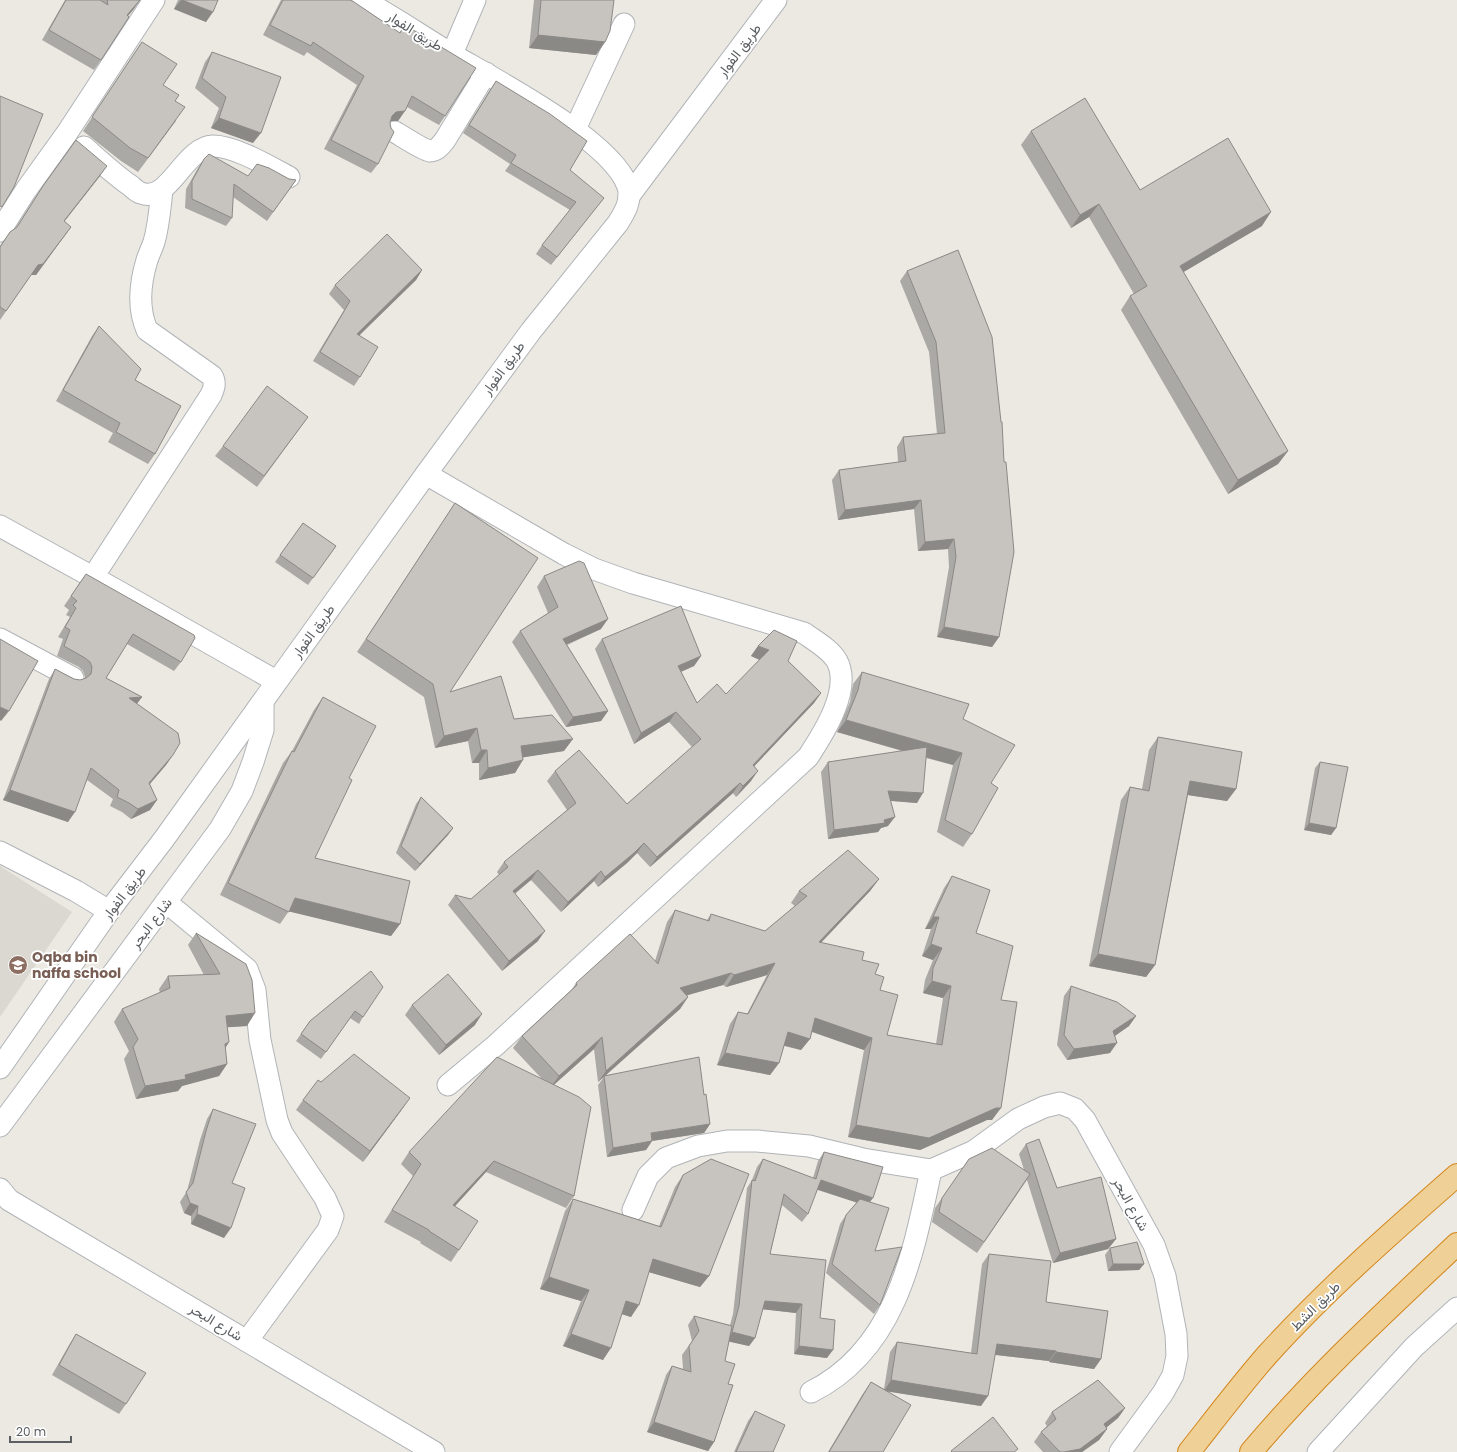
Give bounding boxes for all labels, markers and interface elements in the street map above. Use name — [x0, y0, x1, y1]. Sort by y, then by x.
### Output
street label: طريق الفوار — [383, 6, 447, 56]
street label: طريق الفوار — [712, 19, 766, 82]
street label: طريق الفوار — [476, 337, 529, 400]
street label: طريق الفوار — [286, 600, 339, 663]
street label: طريق الفوار — [97, 862, 151, 925]
street label: شارع البحر — [125, 893, 178, 954]
place label: Oqba bin naffa school — [32, 947, 121, 983]
school or university icon: Oqba bin naffa school — [7, 954, 29, 976]
street label: شارع البحر — [1107, 1172, 1154, 1235]
street label: طريق الشط — [1286, 1277, 1344, 1335]
street label: شارع البحر — [184, 1298, 246, 1347]
scale bar — [10, 1418, 71, 1444]
text: 20 m — [16, 1423, 46, 1440]

